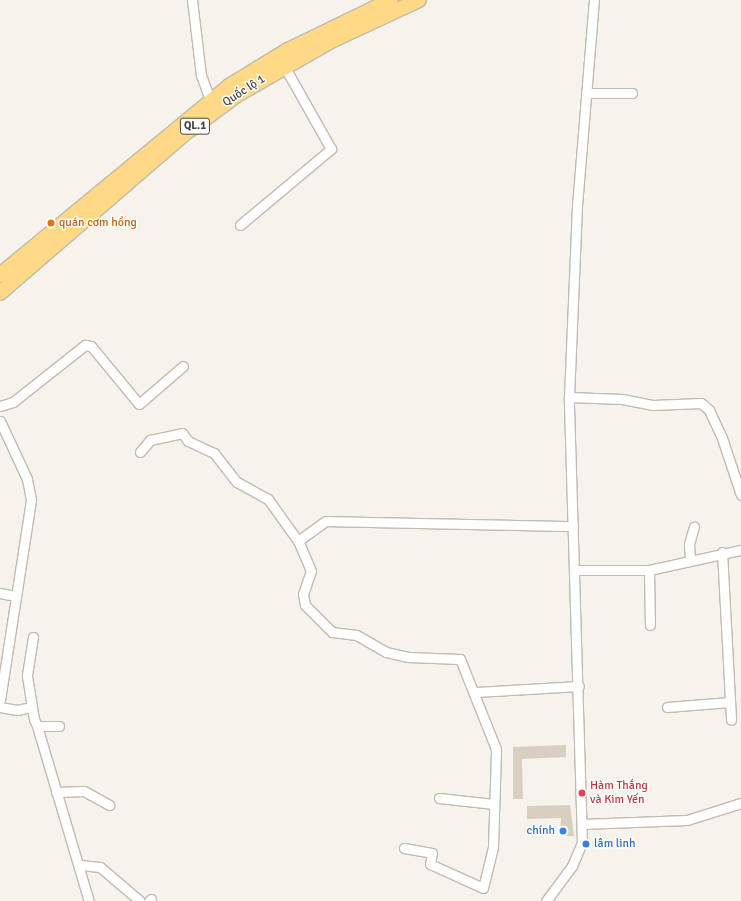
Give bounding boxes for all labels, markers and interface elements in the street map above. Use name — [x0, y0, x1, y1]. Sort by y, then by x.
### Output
street label: Quốc lộ 1 — [220, 72, 268, 110]
road number: QL.1 — [179, 117, 211, 135]
place label: quán cơm hồng — [59, 216, 137, 230]
marker: quán cơm hồng — [46, 218, 56, 228]
place label: Hàm Thắng và Kim Yến — [590, 779, 648, 807]
marker: Hàm Thắng và Kim Yến — [577, 788, 587, 798]
place label: chính — [526, 824, 555, 838]
marker: chính — [558, 826, 568, 836]
place label: lâm linh — [594, 837, 636, 851]
marker: lâm linh — [581, 839, 591, 849]

